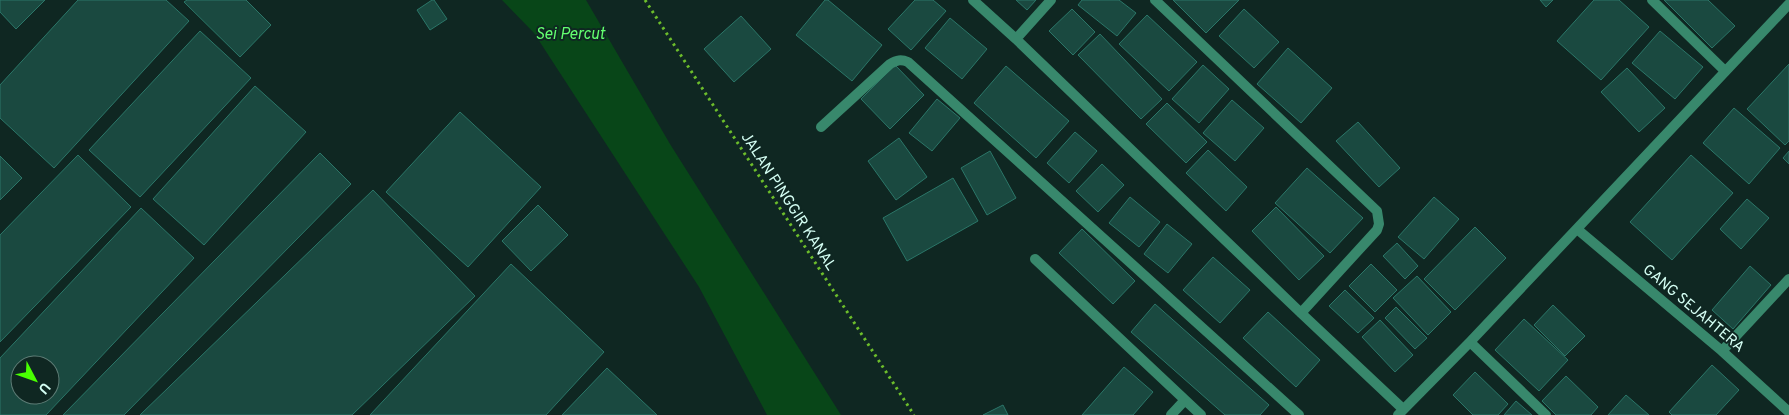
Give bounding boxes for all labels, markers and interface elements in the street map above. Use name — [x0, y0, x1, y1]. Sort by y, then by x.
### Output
water label: Sei Percut — [535, 25, 606, 45]
street label: JALAN PINGGIR KANAL — [736, 129, 840, 275]
street label: GANG SEJAHTERA — [1638, 261, 1748, 357]
north arrow — [10, 355, 60, 405]
text: U — [34, 378, 53, 397]

